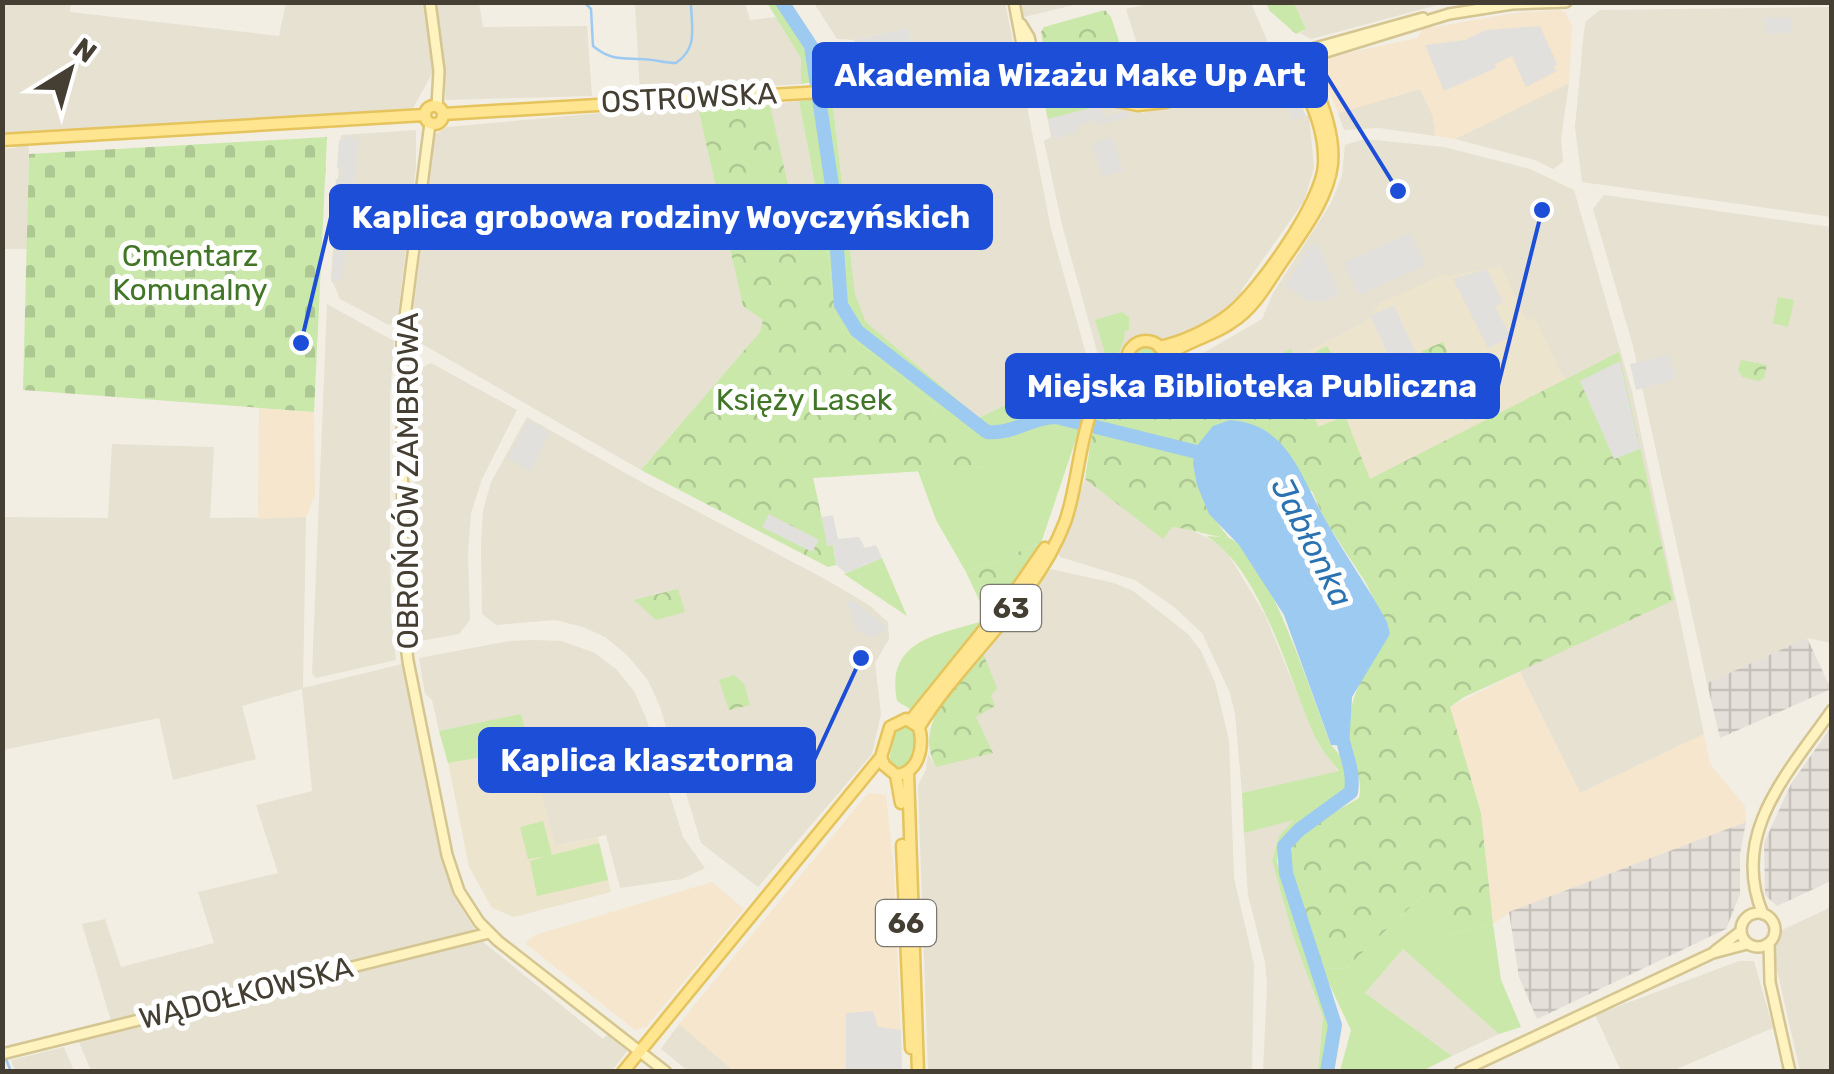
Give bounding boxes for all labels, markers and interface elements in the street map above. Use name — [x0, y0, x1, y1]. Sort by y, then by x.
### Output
north arrow — [20, 20, 120, 120]
text: N — [67, 31, 103, 70]
callout: Akademia Wizażu Make Up Art — [814, 44, 1326, 106]
text: Akademia Wizażu Make Up Art — [834, 56, 1306, 94]
street label: OSTROWSKA — [600, 75, 778, 121]
callout: Kaplica grobowa rodziny Woyczyńskich — [331, 186, 991, 248]
text: Kaplica grobowa rodziny Woyczyńskich — [352, 198, 970, 236]
park label: Cmentarz Komunalny — [112, 238, 268, 308]
street label: OBROŃCÓW ZAMBROWA — [390, 312, 426, 650]
callout: Miejska Biblioteka Publiczna — [1007, 355, 1498, 417]
text: Miejska Biblioteka Publiczna — [1027, 367, 1477, 405]
park label: Księży Lasek — [716, 382, 893, 418]
water label: Jabłonka — [1263, 471, 1361, 613]
road number: 63 — [981, 585, 1041, 631]
callout: Kaplica klasztorna — [480, 729, 814, 791]
text: Kaplica klasztorna — [500, 741, 794, 779]
road number: 66 — [876, 900, 936, 946]
street label: WĄDOŁKOWSKA — [135, 949, 357, 1037]

